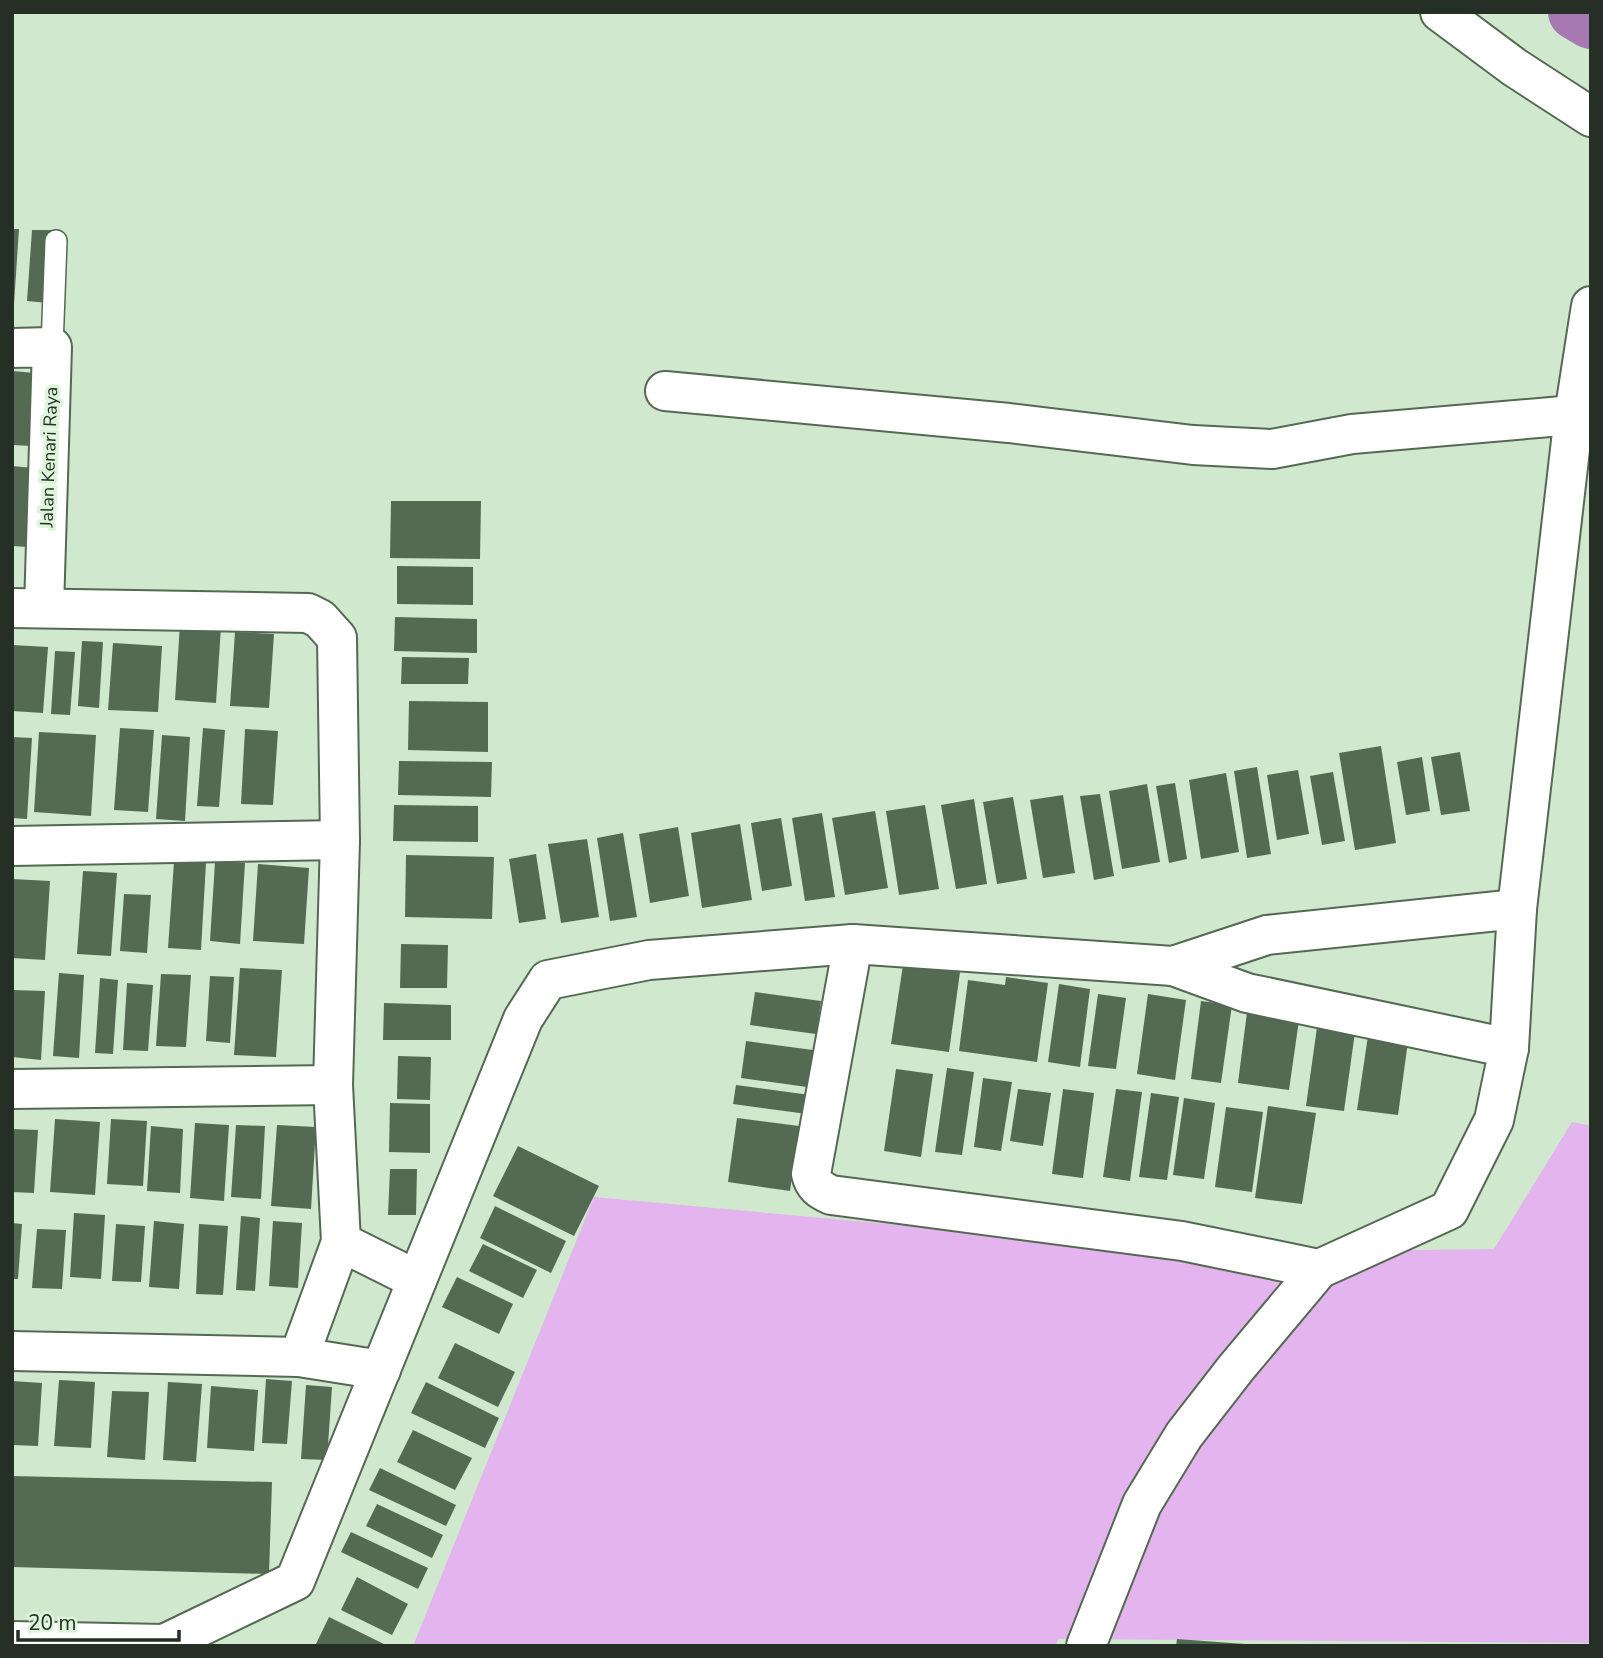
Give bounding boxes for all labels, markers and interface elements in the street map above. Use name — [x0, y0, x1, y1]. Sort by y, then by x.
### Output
street label: Jalan Kenari Raya — [35, 386, 63, 529]
scale bar — [18, 1598, 178, 1642]
text: 20 m — [28, 1609, 77, 1637]

